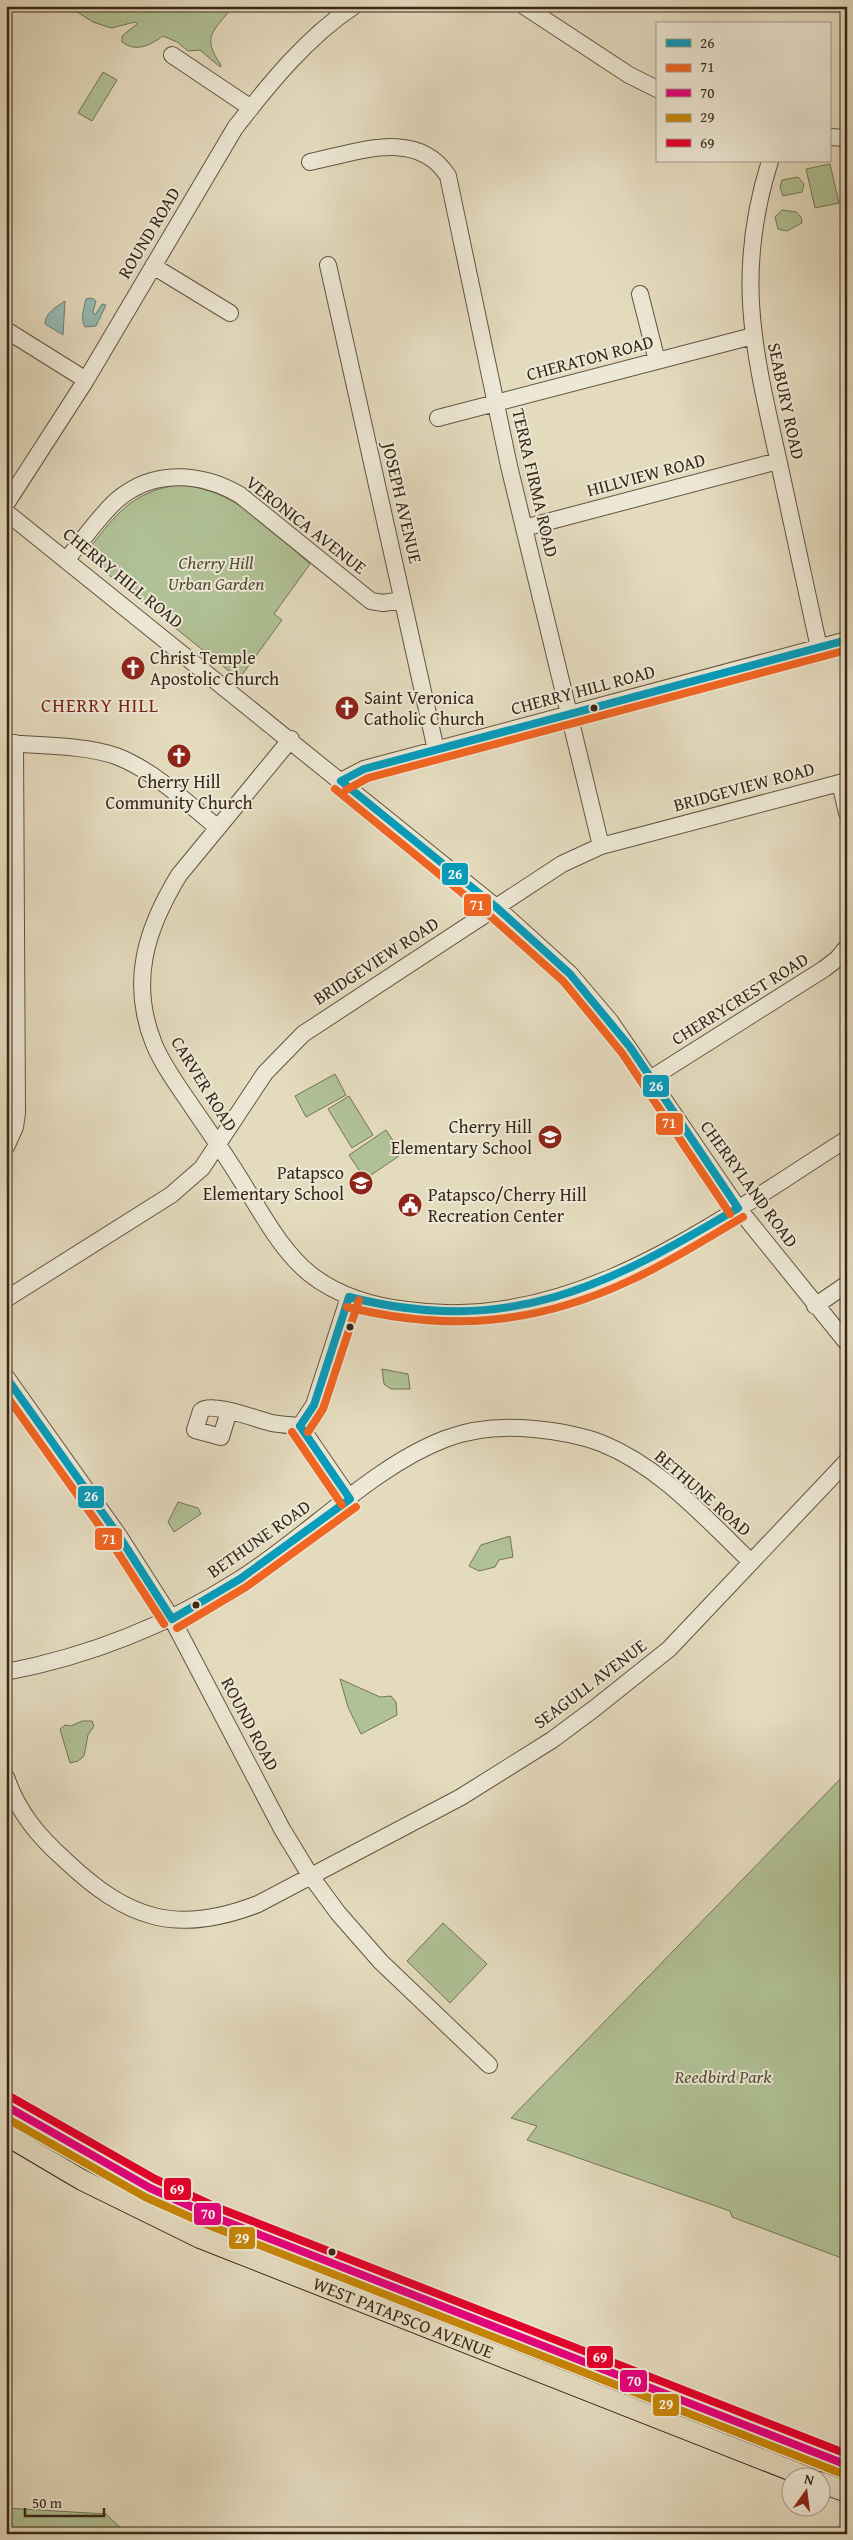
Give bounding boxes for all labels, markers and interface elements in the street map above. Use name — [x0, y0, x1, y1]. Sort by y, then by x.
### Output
legend — [656, 22, 830, 162]
text: 26 — [700, 32, 714, 53]
text: 71 — [700, 56, 714, 77]
text: 70 — [700, 82, 714, 103]
text: 29 — [700, 106, 714, 127]
text: 69 — [700, 132, 714, 153]
street label: ROUND ROAD — [111, 182, 187, 284]
street label: CHERATON ROAD — [523, 328, 657, 387]
street label: SEABURY ROAD — [761, 340, 812, 462]
street label: TERRA FIRMA ROAD — [505, 406, 566, 560]
street label: JOSEPH AVENUE — [375, 438, 430, 566]
street label: HILLVIEW ROAD — [584, 446, 708, 503]
street label: VERONICA AVENUE — [240, 469, 372, 580]
street label: CHERRY HILL ROAD — [57, 521, 189, 635]
park label: Cherry Hill Urban Garden — [168, 549, 264, 597]
place label: Christ Temple Apostolic Church — [150, 644, 279, 692]
church icon: Christ Temple Apostolic Church — [120, 655, 146, 681]
street label: CHERRY HILL ROAD — [508, 657, 658, 722]
place label: Saint Veronica Catholic Church — [364, 684, 485, 732]
district label: CHERRY HILL — [41, 691, 159, 719]
church icon: Saint Veronica Catholic Church — [334, 695, 360, 721]
unlabelled marker — [589, 703, 599, 713]
church icon: Cherry Hill Community Church — [166, 743, 192, 769]
street label: BRIDGEVIEW ROAD — [670, 755, 817, 818]
place label: Cherry Hill Community Church — [105, 768, 253, 816]
line badge: 26 — [441, 862, 469, 886]
text: 26 — [448, 864, 462, 884]
line badge: 71 — [463, 893, 492, 917]
text: 71 — [470, 895, 484, 915]
street label: BRIDGEVIEW ROAD — [308, 910, 444, 1011]
street label: CHERRYCREST ROAD — [666, 945, 814, 1052]
street label: CARVER ROAD — [164, 1031, 244, 1137]
line badge: 26 — [642, 1074, 670, 1098]
text: 26 — [649, 1076, 663, 1096]
line badge: 71 — [655, 1112, 684, 1136]
place label: Cherry Hill Elementary School — [391, 1113, 532, 1161]
text: 71 — [662, 1113, 676, 1133]
street label: CHERRYLAND ROAD — [694, 1115, 805, 1253]
school or university icon: Cherry Hill Elementary School — [537, 1124, 563, 1150]
place label: Patapsco Elementary School — [203, 1159, 344, 1207]
school or university icon: Patapsco Elementary School — [348, 1170, 374, 1196]
place label: Patapsco/Cherry Hill Recreation Center — [428, 1181, 587, 1229]
public building icon: Patapsco/Cherry Hill Recreation Center — [397, 1192, 423, 1218]
unlabelled marker — [345, 1322, 355, 1332]
street label: BETHUNE ROAD — [649, 1443, 758, 1542]
line badge: 26 — [77, 1485, 105, 1509]
text: 26 — [84, 1486, 98, 1506]
street label: BETHUNE ROAD — [202, 1493, 316, 1584]
line badge: 71 — [94, 1527, 123, 1551]
text: 71 — [102, 1529, 116, 1549]
unlabelled marker — [191, 1600, 201, 1610]
street label: SEAGULL AVENUE — [527, 1632, 652, 1735]
street label: ROUND ROAD — [214, 1672, 286, 1775]
park label: Reedbird Park — [674, 2063, 772, 2090]
line badge: 69 — [163, 2177, 192, 2201]
text: 69 — [170, 2179, 184, 2199]
line badge: 70 — [193, 2202, 222, 2226]
text: 70 — [201, 2204, 215, 2224]
line badge: 29 — [228, 2226, 256, 2250]
text: 29 — [235, 2228, 249, 2248]
unlabelled marker — [327, 2247, 337, 2257]
street label: WEST PATAPSCO AVENUE — [309, 2270, 498, 2365]
line badge: 69 — [586, 2345, 614, 2369]
text: 69 — [593, 2347, 607, 2367]
line badge: 70 — [619, 2369, 648, 2393]
text: 70 — [627, 2371, 641, 2391]
line badge: 29 — [652, 2393, 680, 2417]
text: 29 — [659, 2394, 673, 2414]
north arrow — [780, 2468, 830, 2518]
text: N — [802, 2469, 817, 2490]
scale bar — [25, 2485, 104, 2517]
text: 50 m — [32, 2492, 63, 2513]

